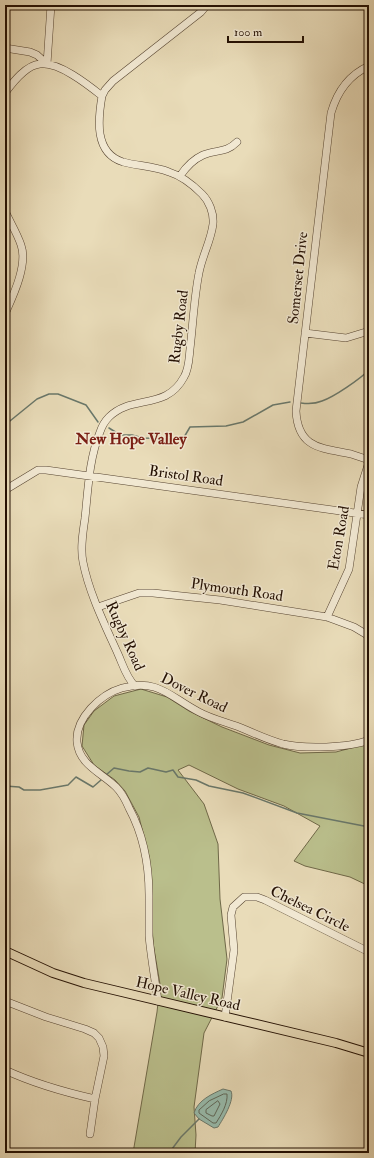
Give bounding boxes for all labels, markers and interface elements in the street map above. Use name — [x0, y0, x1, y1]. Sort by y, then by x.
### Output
scale bar — [228, 18, 303, 44]
text: 100 m — [234, 25, 263, 40]
street label: Somerset Drive — [284, 231, 312, 325]
street label: Rugby Road — [165, 288, 193, 365]
district label: New Hope Valley — [74, 429, 187, 450]
street label: Bristol Road — [148, 461, 225, 491]
street label: Eton Road — [324, 504, 354, 572]
street label: Plymouth Road — [190, 574, 285, 606]
street label: Rugby Road — [101, 598, 149, 674]
street label: Dover Road — [157, 669, 231, 718]
street label: Chelsea Circle — [267, 882, 353, 936]
street label: Hope Valley Road — [134, 973, 243, 1016]

